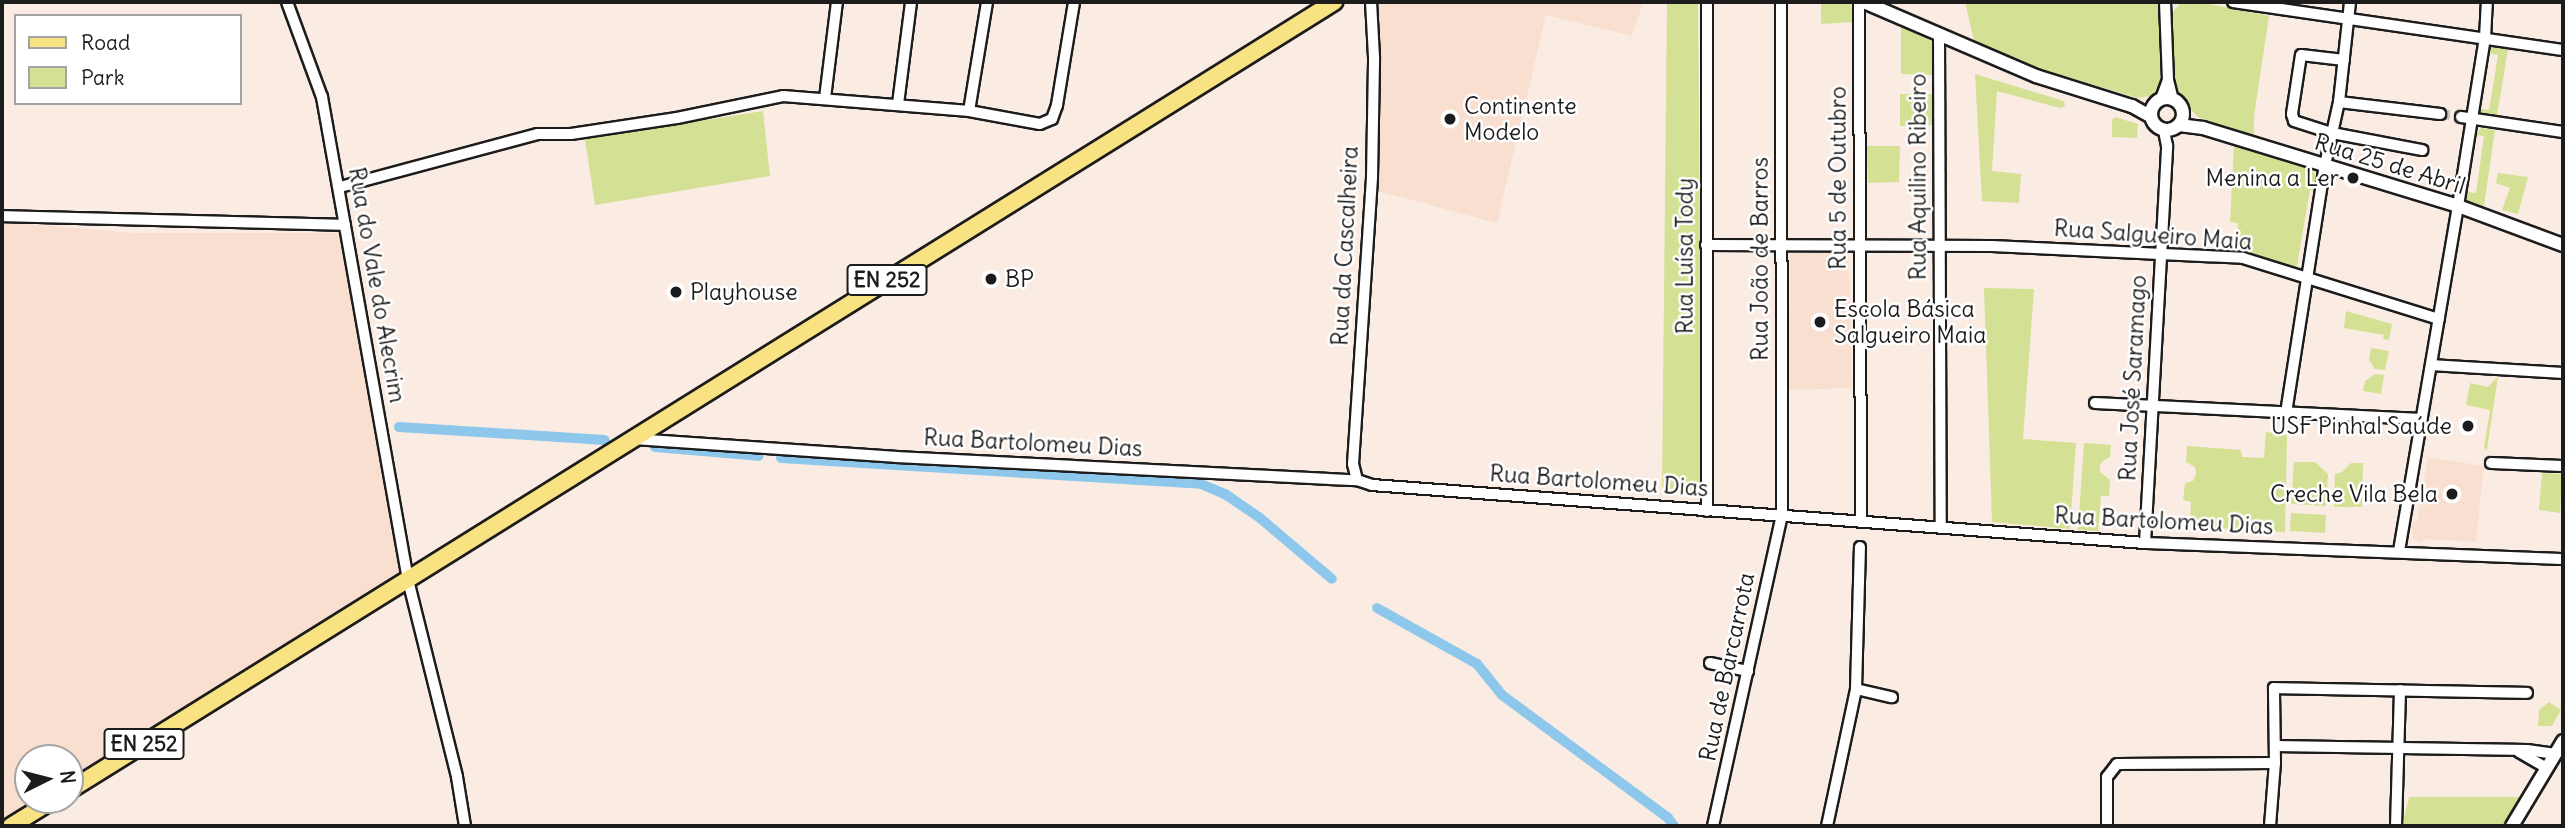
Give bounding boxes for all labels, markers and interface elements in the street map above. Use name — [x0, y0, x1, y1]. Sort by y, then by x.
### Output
legend — [14, 14, 242, 105]
text: Road — [81, 29, 130, 56]
text: Park — [81, 64, 124, 91]
street label: Rua Aquilino Ribeiro — [1904, 74, 1932, 280]
street label: Rua 5 de Outubro — [1824, 86, 1852, 270]
place label: Continente Modelo — [1464, 92, 1577, 146]
marker: Continente Modelo — [1442, 111, 1458, 127]
street label: Rua 25 de Abril — [2311, 128, 2469, 200]
street label: Rua da Cascalheira — [1326, 145, 1364, 347]
street label: Rua João de Barros — [1746, 157, 1774, 361]
place label: Menina a Ler — [2206, 164, 2339, 192]
street label: Rua do Vale do Alecrim — [343, 165, 411, 405]
marker: Menina a Ler — [2345, 170, 2361, 186]
street label: Rua Luísa Tody — [1671, 178, 1699, 334]
street label: Rua Salgueiro Maia — [2053, 214, 2253, 256]
road number: EN 252 — [845, 262, 929, 298]
place label: BP — [1005, 265, 1034, 293]
marker: BP — [983, 271, 999, 287]
street label: Rua José Saramago — [2114, 274, 2152, 482]
place label: Playhouse — [690, 278, 798, 306]
marker: Playhouse — [668, 284, 684, 300]
place label: Escola Básica Salgueiro Maia — [1834, 295, 1986, 349]
marker: Escola Básica Salgueiro Maia — [1812, 314, 1828, 330]
place label: USF Pinhal Saúde — [2271, 412, 2452, 440]
marker: USF Pinhal Saúde — [2458, 416, 2478, 436]
street label: Rua Bartolomeu Dias — [923, 423, 1143, 463]
street label: Rua Bartolomeu Dias — [1489, 460, 1709, 502]
place label: Creche Vila Bela — [2270, 480, 2438, 508]
marker: Creche Vila Bela — [2444, 486, 2460, 502]
street label: Rua Bartolomeu Dias — [2054, 501, 2274, 541]
street label: Rua de Barcarrota — [1694, 570, 1760, 764]
road number: EN 252 — [102, 726, 186, 762]
north arrow — [14, 744, 84, 814]
text: N — [55, 769, 81, 785]

